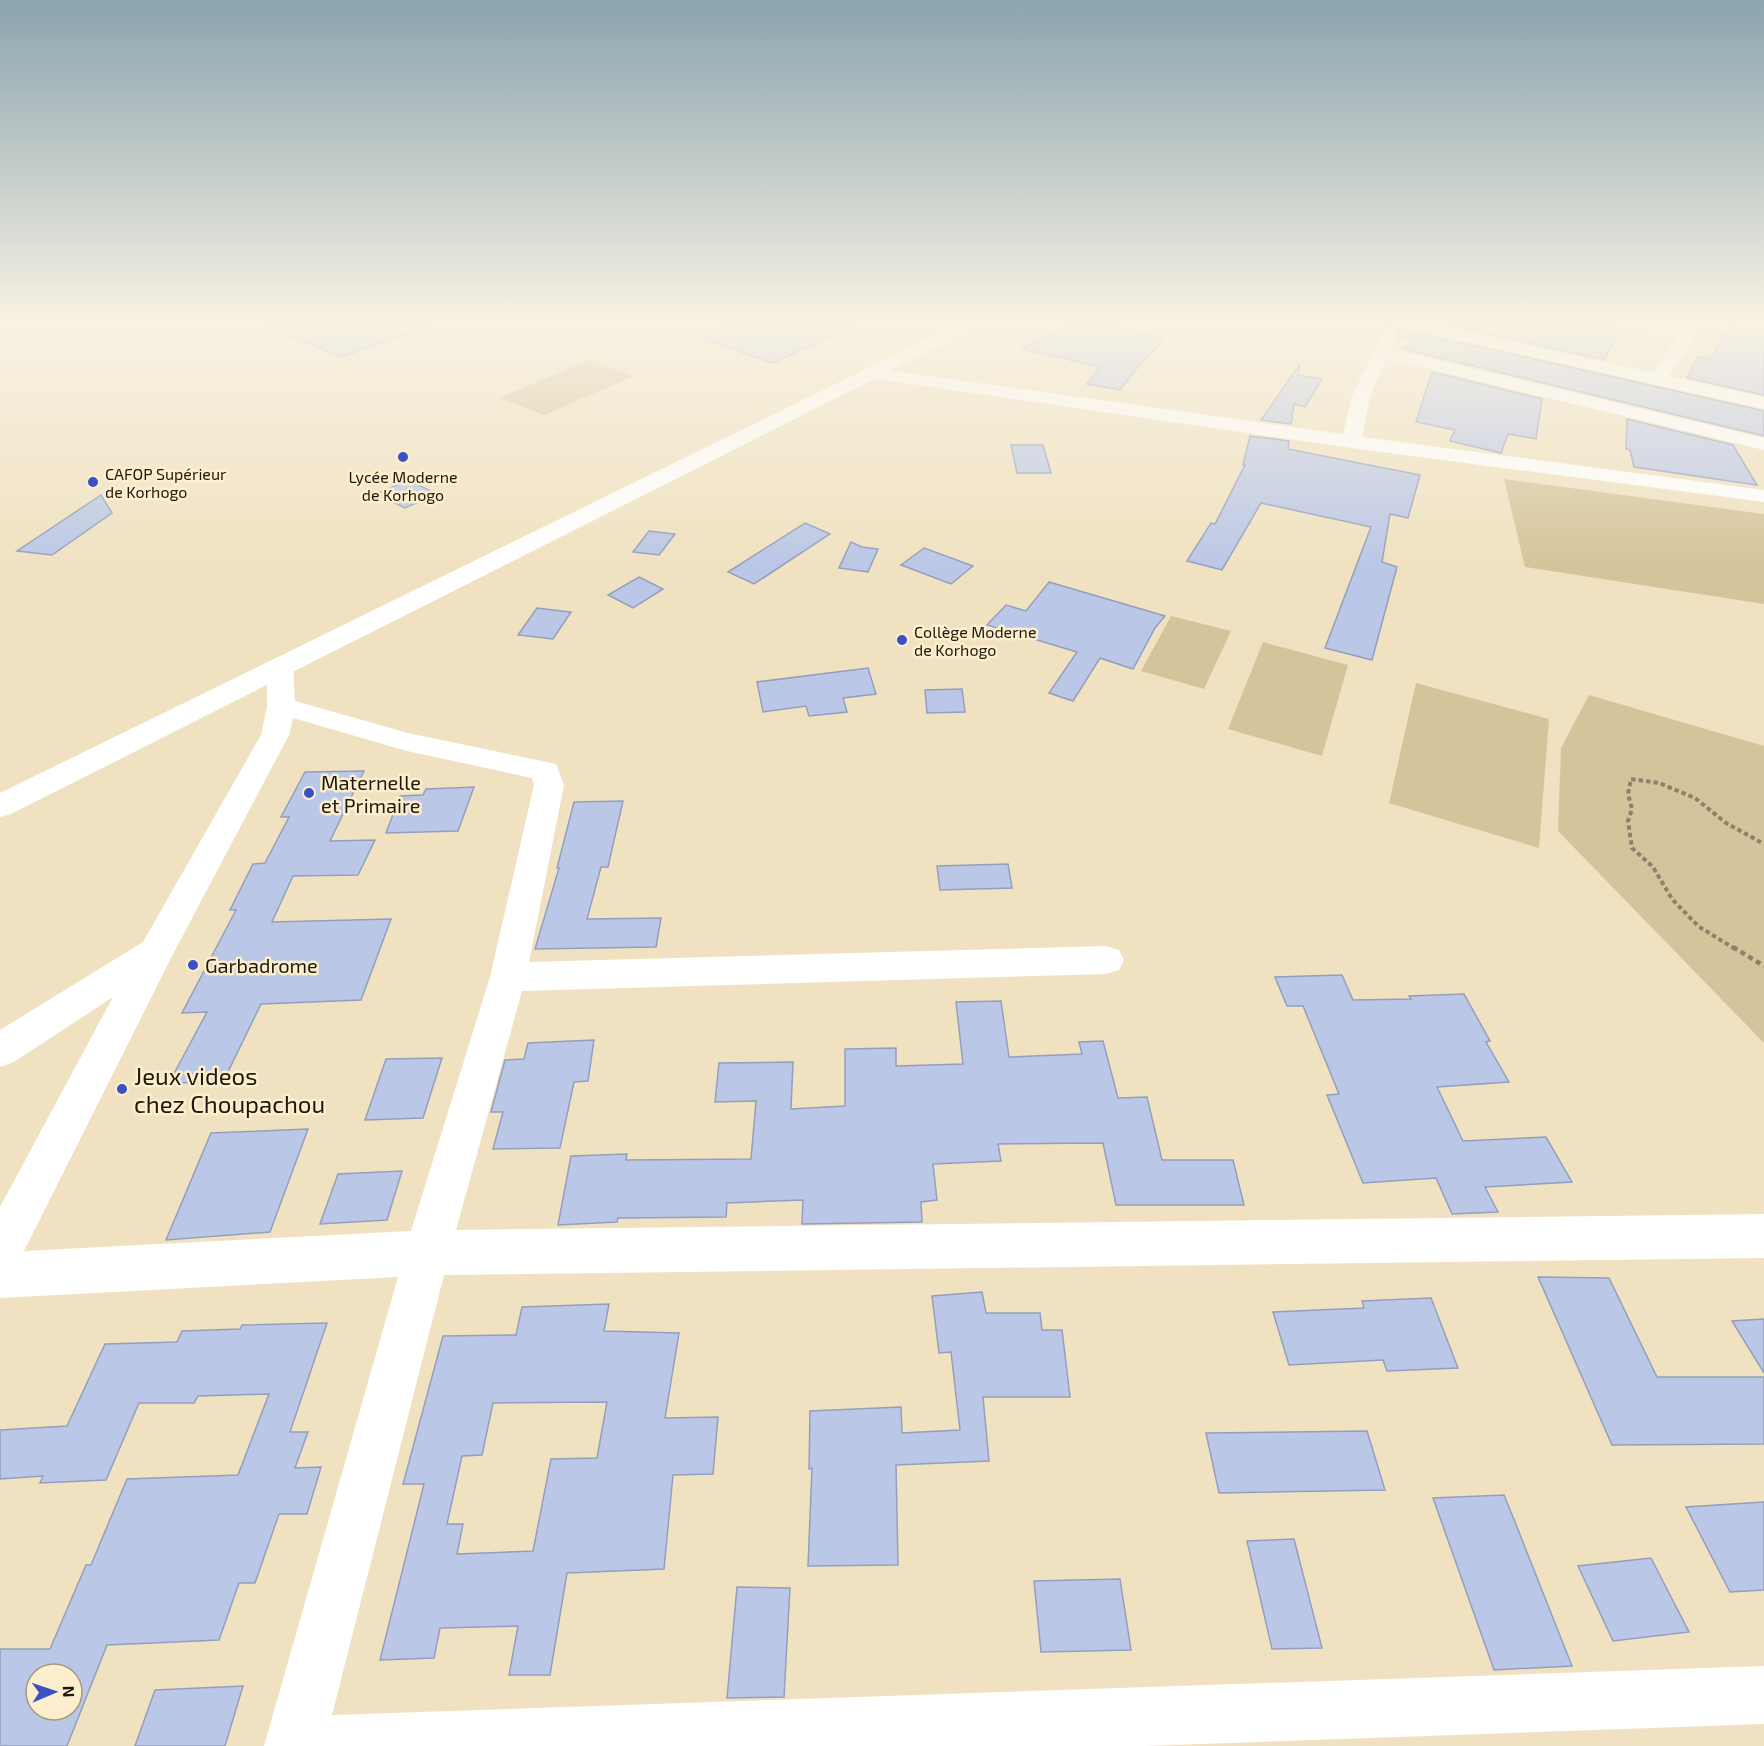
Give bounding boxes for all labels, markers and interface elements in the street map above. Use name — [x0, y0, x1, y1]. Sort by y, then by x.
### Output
marker: Lycée Moderne de Korhogo — [396, 450, 410, 464]
place label: CAFOP Supérieur de Korhogo — [105, 464, 227, 501]
place label: Lycée Moderne de Korhogo — [348, 467, 458, 504]
marker: CAFOP Supérieur de Korhogo — [86, 475, 100, 489]
place label: Collège Moderne de Korhogo — [914, 622, 1037, 659]
marker: Collège Moderne de Korhogo — [895, 633, 909, 647]
place label: Maternelle et Primaire — [321, 770, 421, 817]
marker: Maternelle et Primaire — [302, 786, 316, 800]
place label: Garbadrome — [205, 953, 318, 977]
marker: Garbadrome — [186, 958, 200, 972]
place label: Jeux videos chez Choupachou — [134, 1061, 325, 1118]
marker: Jeux videos chez Choupachou — [115, 1082, 129, 1096]
north arrow — [24, 1662, 84, 1722]
text: N — [60, 1685, 79, 1698]

